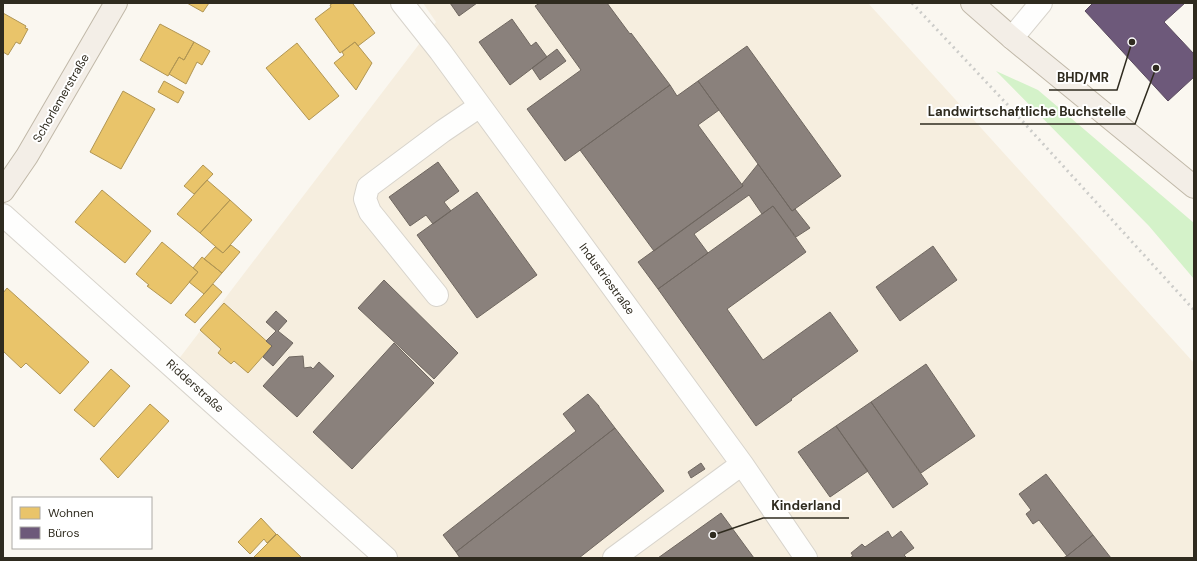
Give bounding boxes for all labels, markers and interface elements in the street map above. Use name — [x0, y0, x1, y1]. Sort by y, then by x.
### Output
street label: Schorlemerstraße — [29, 51, 93, 145]
callout: BHD/MR — [1049, 65, 1117, 90]
text: BHD/MR — [1057, 69, 1109, 86]
callout: Landwirtschaftliche Buchstelle — [920, 99, 1135, 124]
text: Landwirtschaftliche Buchstelle — [928, 103, 1126, 120]
street label: Industriestraße — [576, 240, 638, 318]
street label: Ridderstraße — [163, 356, 227, 416]
callout: Kinderland — [763, 493, 849, 518]
legend — [12, 497, 152, 549]
text: Kinderland — [771, 497, 841, 514]
text: Wohnen — [48, 505, 94, 521]
text: Büros — [48, 525, 79, 541]

